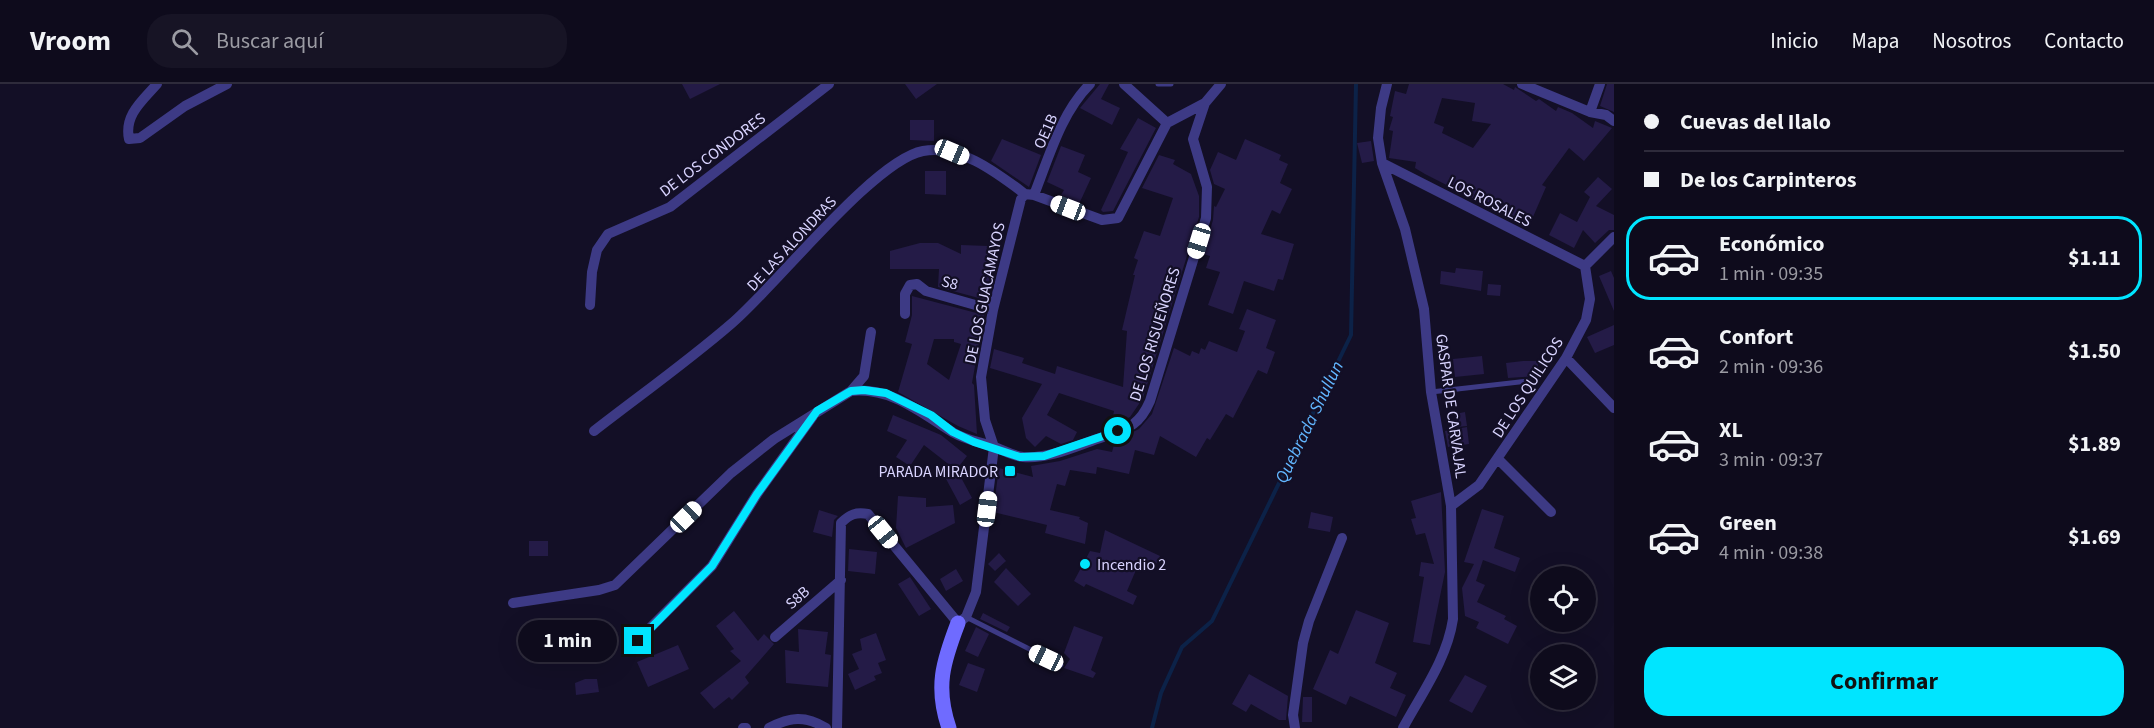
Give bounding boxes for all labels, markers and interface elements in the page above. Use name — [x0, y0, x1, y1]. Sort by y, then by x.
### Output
search box — [147, 14, 567, 68]
text: Vroom — [30, 21, 111, 61]
icon: search — [168, 25, 201, 58]
text: Buscar aquí — [216, 25, 324, 57]
text: Inicio — [1770, 26, 1818, 56]
text: Mapa — [1851, 26, 1899, 56]
text: Nosotros — [1932, 26, 2011, 56]
text: Contacto — [2044, 26, 2124, 56]
text: Cuevas del Ilalo — [1680, 106, 1831, 138]
street label: DE LOS CONDORES — [655, 108, 770, 202]
street label: OE1B — [1028, 110, 1063, 153]
car — [932, 137, 972, 167]
text: De los Carpinteros — [1680, 164, 1857, 196]
street label: LOS ROSALES — [1444, 171, 1535, 232]
street label: DE LAS ALONDRAS — [742, 191, 842, 296]
car — [1048, 193, 1088, 223]
street label: DE LOS GUACAMAYOS — [959, 220, 1011, 366]
car — [1185, 221, 1213, 261]
text: Económico — [1719, 228, 1824, 260]
icon: car — [1647, 231, 1701, 285]
text: $1.11 — [2068, 242, 2121, 274]
text: 1 min · 09:35 — [1719, 260, 1823, 288]
street label: DE LOS RISUEÑORES — [1124, 265, 1186, 404]
street label: S8 — [939, 270, 961, 296]
text: Confort — [1719, 321, 1793, 353]
icon: car — [1647, 324, 1701, 378]
street label: GASPAR DE CARVAJAL — [1430, 332, 1472, 480]
street label: DE LOS QUILICOS — [1487, 333, 1569, 442]
text: $1.50 — [2068, 335, 2121, 367]
text: 2 min · 09:36 — [1719, 353, 1823, 381]
water label: Quebrada Shullun — [1269, 357, 1350, 488]
text: XL — [1719, 414, 1743, 446]
route start — [1104, 417, 1131, 444]
icon: car — [1647, 417, 1701, 471]
text: $1.89 — [2068, 428, 2121, 460]
text: 3 min · 09:37 — [1719, 446, 1823, 474]
place label: PARADA MIRADOR — [879, 461, 998, 483]
marker: PARADA MIRADOR — [1003, 464, 1017, 478]
car — [976, 490, 998, 528]
car — [667, 498, 705, 536]
text: Green — [1719, 507, 1777, 539]
icon: car — [1647, 510, 1701, 564]
car — [865, 512, 901, 552]
text: $1.69 — [2068, 521, 2121, 553]
text: 4 min · 09:38 — [1719, 539, 1823, 567]
place label: Incendio 2 — [1097, 554, 1166, 576]
marker: Incendio 2 — [1078, 557, 1092, 571]
map controls — [1530, 566, 1596, 710]
button: locate — [1530, 566, 1596, 632]
street label: S8B — [781, 581, 815, 615]
callout: 1 min — [518, 620, 617, 662]
text: 1 min — [543, 627, 592, 655]
route end — [624, 627, 651, 654]
car — [1026, 642, 1066, 674]
button: layers — [1530, 644, 1596, 710]
button: Confirmar — [1644, 647, 2124, 716]

